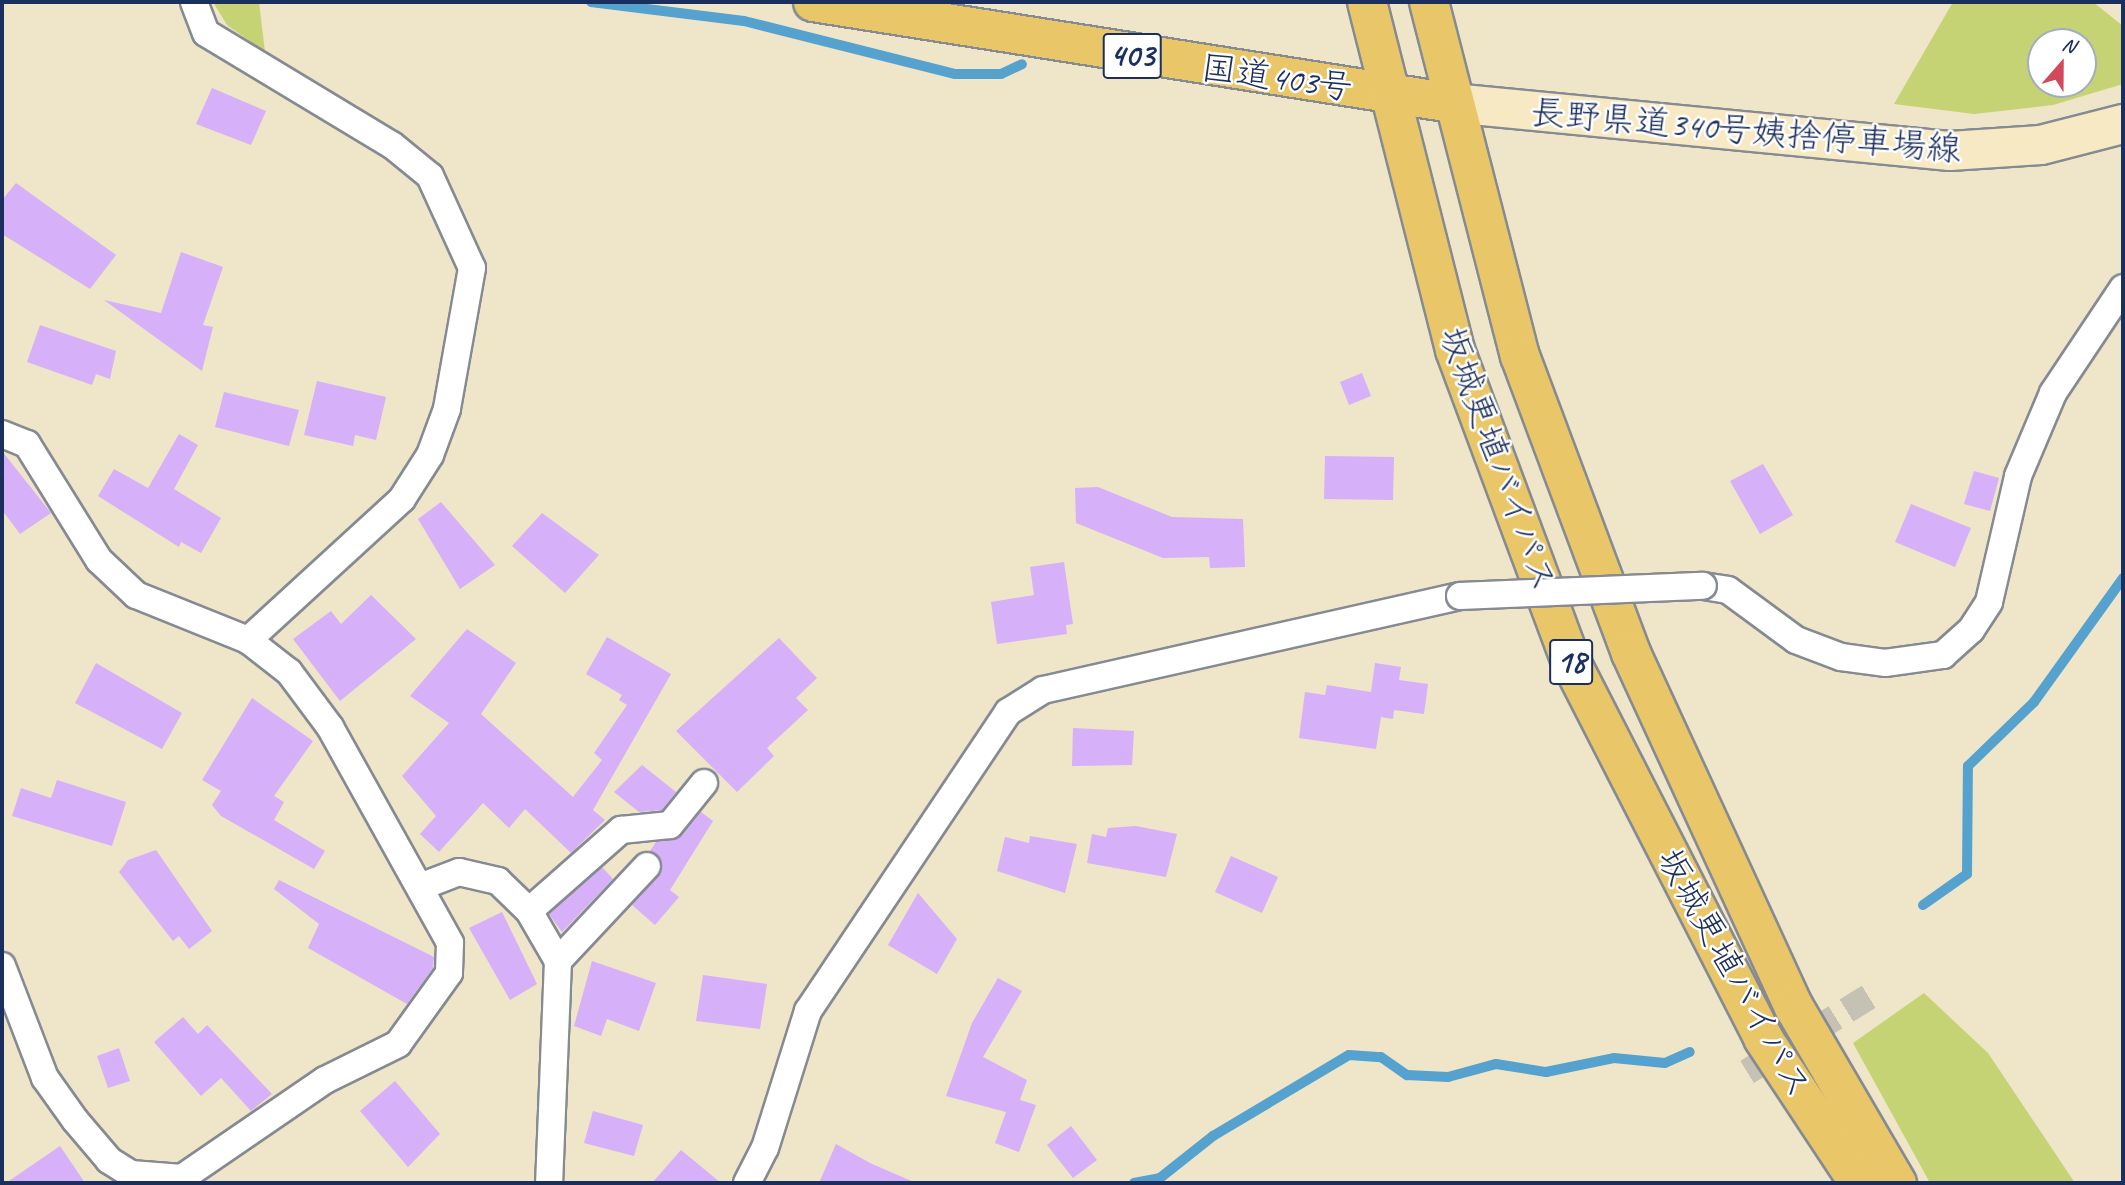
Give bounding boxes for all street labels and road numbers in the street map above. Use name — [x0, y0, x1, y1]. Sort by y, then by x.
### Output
road number: 403 — [1102, 26, 1162, 86]
street label: 国道403号 — [1199, 47, 1355, 109]
street label: 長野県道340号姨捨停車場線 — [1529, 91, 1963, 171]
street label: 坂城更埴バイパス — [1430, 320, 1566, 598]
road number: 18 — [1548, 632, 1594, 692]
street label: 坂城更埴バイパス — [1648, 840, 1820, 1106]

